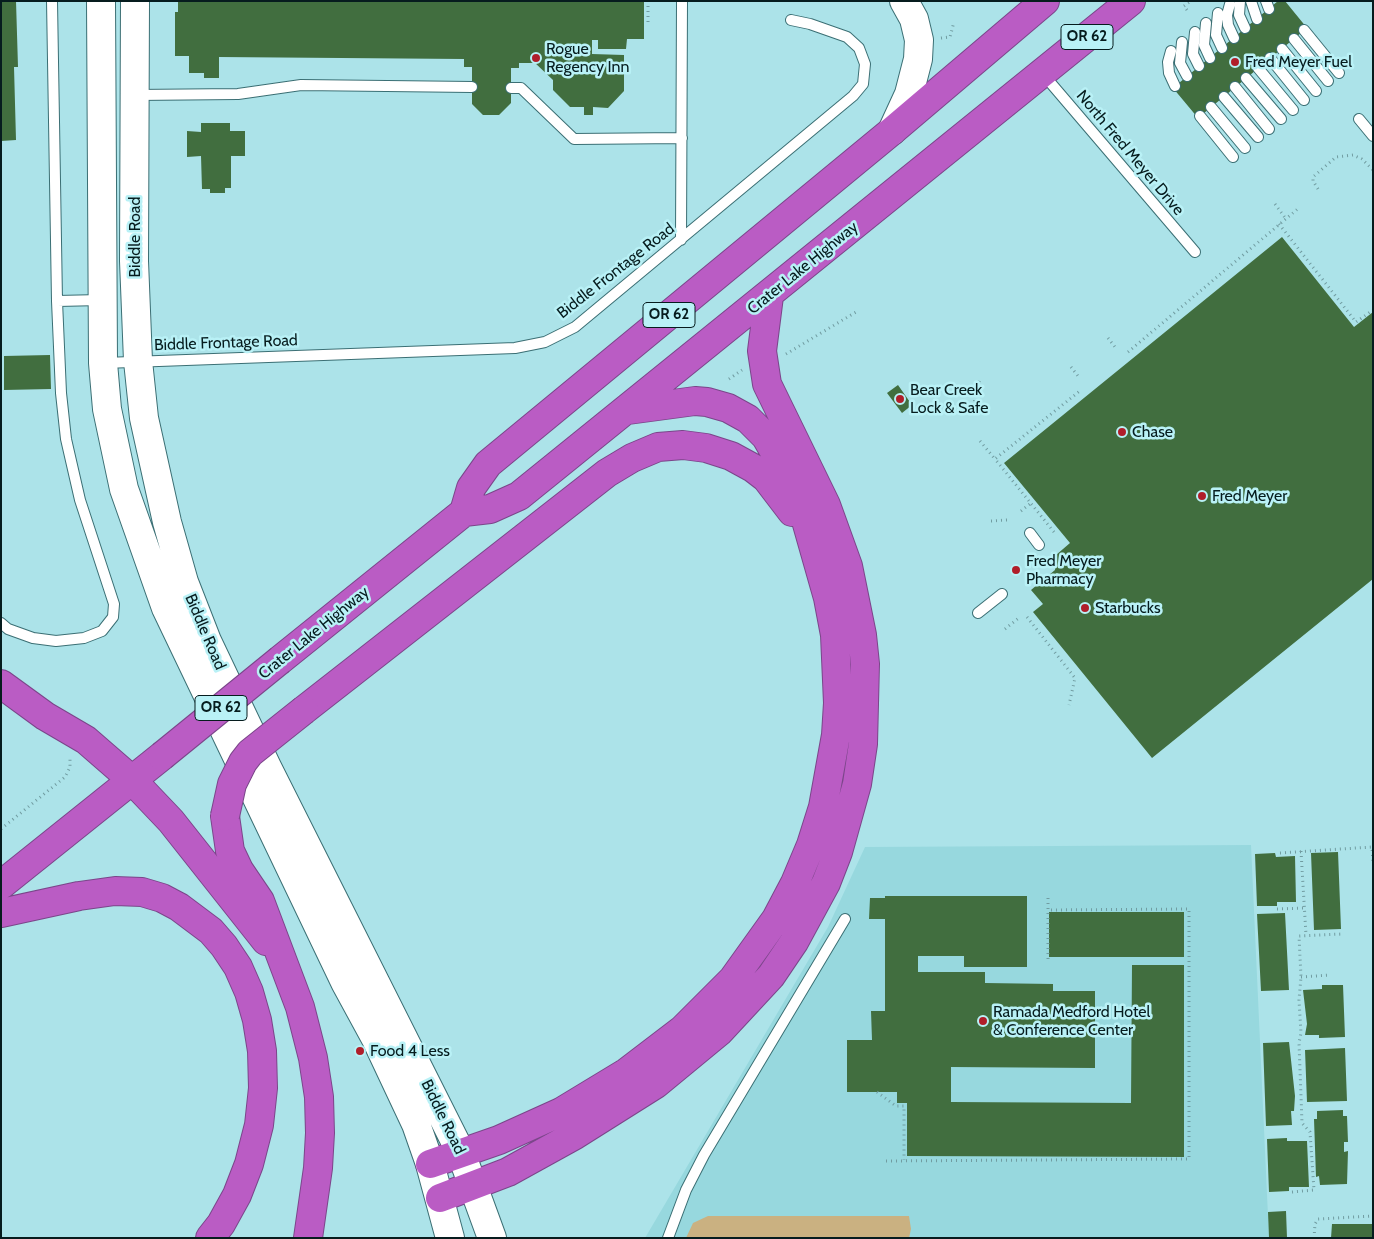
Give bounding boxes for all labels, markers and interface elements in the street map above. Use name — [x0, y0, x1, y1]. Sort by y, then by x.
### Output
road number: OR 62 — [1061, 24, 1113, 50]
place label: Rogue Regency Inn — [546, 39, 629, 77]
marker: Rogue Regency Inn — [530, 52, 542, 64]
place label: Fred Meyer Fuel — [1245, 52, 1352, 72]
marker: Fred Meyer Fuel — [1229, 56, 1241, 68]
street label: North Fred Meyer Drive — [1072, 87, 1188, 219]
street label: Biddle Road — [125, 197, 145, 277]
street label: Crater Lake Highway — [744, 218, 862, 318]
street label: Biddle Frontage Road — [553, 219, 679, 323]
road number: OR 62 — [643, 302, 695, 328]
street label: Biddle Frontage Road — [154, 331, 298, 355]
place label: Bear Creek Lock & Safe — [910, 380, 988, 418]
marker: Bear Creek Lock & Safe — [894, 393, 906, 405]
place label: Chase — [1132, 422, 1173, 442]
marker: Chase — [1116, 426, 1128, 438]
place label: Fred Meyer — [1212, 486, 1287, 506]
marker: Fred Meyer — [1196, 490, 1208, 502]
place label: Fred Meyer Pharmacy — [1026, 551, 1101, 589]
marker: Fred Meyer Pharmacy — [1010, 564, 1022, 576]
street label: Crater Lake Highway — [255, 583, 373, 683]
street label: Biddle Road — [180, 591, 230, 673]
place label: Starbucks — [1095, 598, 1161, 618]
marker: Starbucks — [1079, 602, 1091, 614]
road number: OR 62 — [195, 696, 247, 720]
place label: Ramada Medford Hotel & Conference Center — [993, 1002, 1150, 1040]
marker: Ramada Medford Hotel & Conference Center — [977, 1015, 989, 1027]
place label: Food 4 Less — [370, 1041, 450, 1061]
marker: Food 4 Less — [354, 1045, 366, 1057]
street label: Biddle Road — [417, 1076, 469, 1158]

